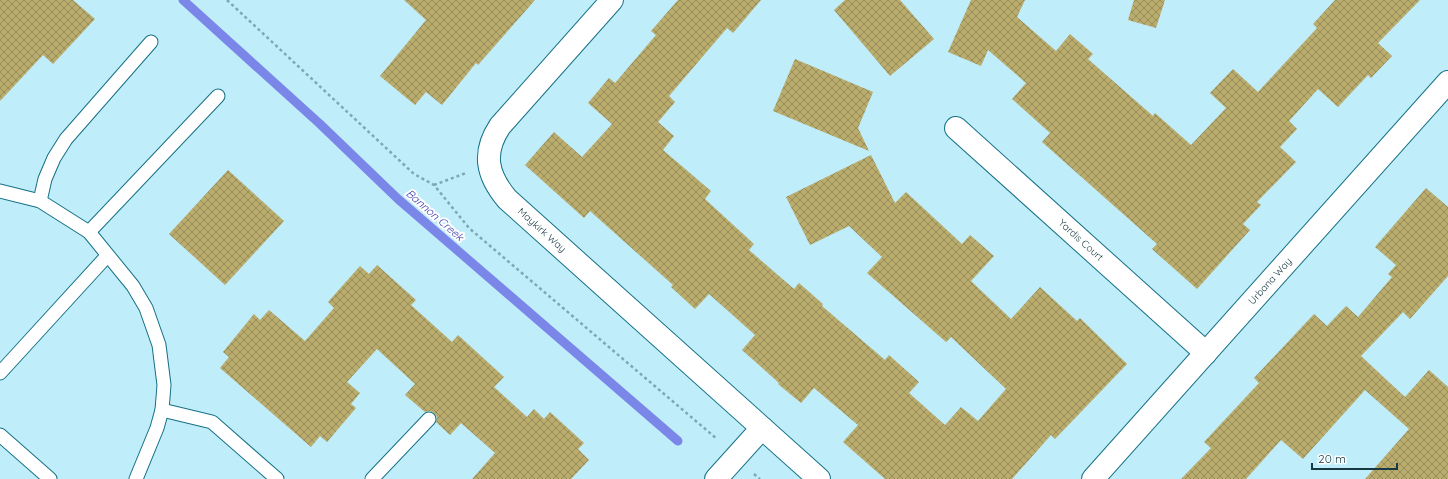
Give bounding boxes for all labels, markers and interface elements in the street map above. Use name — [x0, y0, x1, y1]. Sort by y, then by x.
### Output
water label: Bannon Creek — [403, 186, 468, 245]
street label: Maykirk Way — [515, 205, 569, 255]
street label: Yardis Court — [1056, 216, 1107, 264]
street label: Urbana Way — [1245, 255, 1295, 307]
scale bar — [1312, 445, 1397, 471]
text: 20 m — [1318, 451, 1346, 466]

